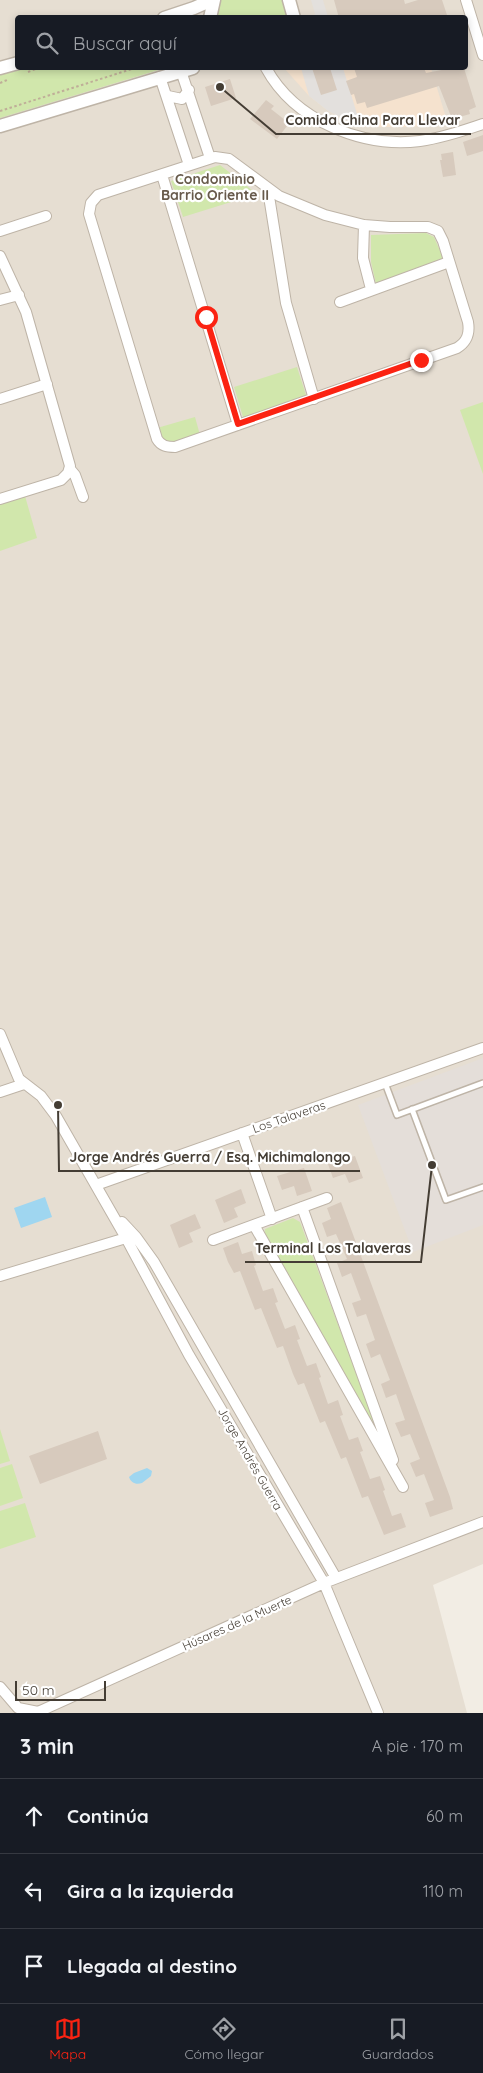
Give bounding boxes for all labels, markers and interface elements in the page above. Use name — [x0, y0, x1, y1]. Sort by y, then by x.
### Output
search box — [15, 15, 468, 70]
icon: search — [33, 29, 61, 57]
text: Buscar aquí — [73, 31, 177, 55]
callout: Comida China Para Llevar — [276, 105, 471, 134]
text: Comida China Para Llevar — [286, 111, 460, 129]
district label: Condominio Barrio Oriente II — [161, 170, 269, 204]
route start — [195, 306, 218, 329]
route end — [410, 349, 433, 372]
street label: Los Talaveras — [250, 1097, 328, 1136]
callout: Jorge Andrés Guerra / Esq. Michimalongo — [59, 1142, 360, 1171]
text: Jorge Andrés Guerra / Esq. Michimalongo — [69, 1148, 351, 1166]
callout: Terminal Los Talaveras — [245, 1233, 421, 1262]
text: Terminal Los Talaveras — [255, 1239, 411, 1257]
street label: Jorge Andrés Guerra — [215, 1405, 286, 1513]
street label: Húsares de la Muerte — [180, 1592, 294, 1653]
scale bar — [15, 1678, 106, 1701]
text: 50 m — [22, 1681, 55, 1699]
text: 3 min — [20, 1733, 74, 1759]
text: A pie · 170 m — [372, 1736, 463, 1756]
icon: ahead — [20, 1802, 48, 1830]
text: Continúa — [67, 1804, 149, 1828]
text: 60 m — [426, 1806, 463, 1826]
icon: left — [20, 1877, 48, 1905]
text: Gira a la izquierda — [67, 1879, 234, 1903]
text: 110 m — [423, 1881, 463, 1901]
icon: arrive — [20, 1952, 48, 1980]
text: Llegada al destino — [67, 1954, 237, 1978]
tab: Mapa — [49, 2015, 86, 2063]
tab: Cómo llegar — [184, 2015, 264, 2063]
tab: Guardados — [362, 2015, 434, 2063]

